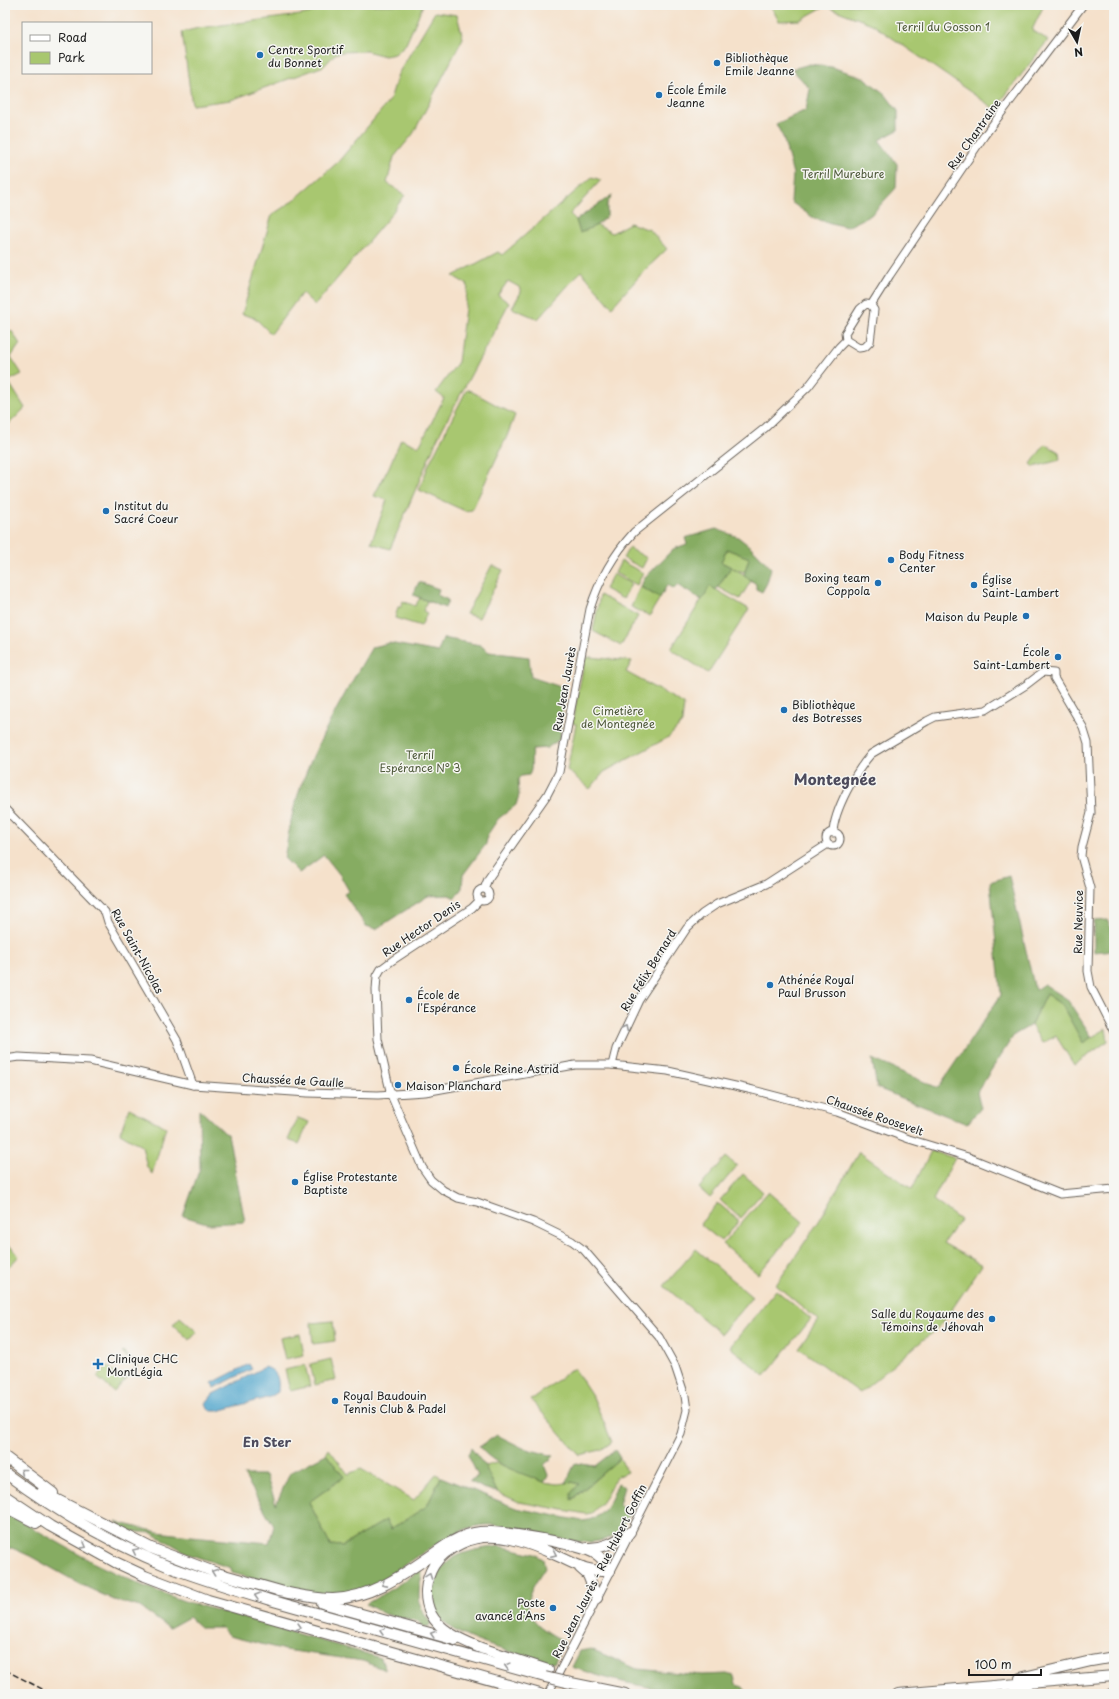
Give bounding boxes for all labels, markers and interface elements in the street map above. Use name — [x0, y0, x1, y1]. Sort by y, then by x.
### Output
park label: Terril du Gosson 1 — [896, 18, 990, 35]
legend — [22, 22, 152, 74]
north arrow — [1057, 22, 1097, 62]
text: Road — [58, 28, 87, 46]
place label: Centre Sportif du Bonnet — [268, 41, 345, 71]
text: N — [1073, 43, 1084, 61]
text: Park — [58, 48, 85, 66]
place label: Bibliothèque Emile Jeanne — [725, 49, 794, 79]
marker: Centre Sportif du Bonnet — [255, 50, 265, 60]
marker: Bibliothèque Emile Jeanne — [712, 58, 722, 68]
place label: École Émile Jeanne — [667, 81, 727, 111]
marker: École Émile Jeanne — [654, 90, 664, 100]
street label: Rue Chantraine — [943, 95, 1005, 173]
park label: Terril Murebure — [802, 165, 885, 182]
place label: Institut du Sacré Coeur — [114, 497, 179, 527]
marker: Institut du Sacré Coeur — [101, 506, 111, 516]
place label: Body Fitness Center — [899, 546, 964, 576]
marker: Body Fitness Center — [886, 555, 896, 565]
place label: Boxing team Coppola — [804, 569, 870, 599]
place label: Église Saint-Lambert — [982, 571, 1060, 601]
marker: Boxing team Coppola — [873, 578, 883, 588]
marker: Église Saint-Lambert — [969, 580, 979, 590]
place label: Maison du Peuple — [925, 608, 1018, 625]
marker: Maison du Peuple — [1021, 611, 1031, 621]
place label: École Saint-Lambert — [973, 643, 1051, 673]
street label: Rue Jean Jaurès — [548, 645, 580, 733]
marker: École Saint-Lambert — [1053, 652, 1063, 662]
place label: Bibliothèque des Botresses — [792, 696, 862, 726]
park label: Cimetière de Montegnée — [581, 702, 655, 732]
marker: Bibliothèque des Botresses — [779, 705, 789, 715]
park label: Terril Espérance N° 3 — [379, 746, 461, 776]
district label: Montegnée — [794, 767, 876, 790]
street label: Rue Neuvice — [1069, 890, 1087, 954]
street label: Rue Hector Denis — [378, 895, 464, 961]
street label: Rue Saint-Nicolas — [108, 905, 168, 997]
street label: Rue Félix Bernard — [616, 926, 680, 1014]
place label: Athénée Royal Paul Brusson — [778, 971, 854, 1001]
marker: Athénée Royal Paul Brusson — [765, 980, 775, 990]
place label: École de l'Espérance — [417, 986, 476, 1016]
marker: École de l'Espérance — [404, 995, 414, 1005]
one-way arrow — [620, 1025, 628, 1033]
place label: École Reine Astrid — [464, 1060, 559, 1077]
marker: École Reine Astrid — [451, 1063, 461, 1073]
street label: Chaussée de Gaulle — [242, 1069, 344, 1091]
place label: Maison Planchard — [406, 1077, 502, 1094]
marker: Maison Planchard — [393, 1080, 403, 1090]
street label: Chaussée Roosevelt — [824, 1090, 926, 1140]
place label: Église Protestante Baptiste — [303, 1168, 398, 1198]
marker: Église Protestante Baptiste — [290, 1177, 300, 1187]
place label: Salle du Royaume des Témoins de Jéhovah — [871, 1305, 984, 1335]
marker: Salle du Royaume des Témoins de Jéhovah — [987, 1314, 997, 1324]
place label: Clinique CHC MontLégia — [107, 1350, 178, 1380]
marker: Clinique CHC MontLégia — [92, 1358, 104, 1370]
place label: Royal Baudouin Tennis Club & Padel — [343, 1387, 446, 1417]
marker: Royal Baudouin Tennis Club & Padel — [330, 1396, 340, 1406]
district label: En Ster — [243, 1432, 292, 1451]
one-way arrow — [20, 1469, 27, 1476]
street label: Rue Jean Jaurès - Rue Hubert Goffin — [548, 1481, 650, 1661]
one-way arrow — [79, 1541, 87, 1548]
one-way arrow — [132, 1548, 139, 1556]
one-way arrow — [550, 1550, 557, 1558]
one-way arrow — [210, 1568, 217, 1576]
one-way arrow — [425, 1572, 433, 1579]
one-way arrow — [381, 1580, 389, 1587]
one-way arrow — [253, 1592, 260, 1601]
place label: Poste avancé d'Ans — [475, 1594, 545, 1624]
marker: Poste avancé d'Ans — [548, 1603, 558, 1613]
one-way arrow — [295, 1622, 302, 1631]
one-way arrow — [379, 1627, 386, 1636]
one-way arrow — [429, 1630, 436, 1639]
scale bar — [969, 1651, 1041, 1677]
text: 100 m — [975, 1655, 1012, 1673]
one-way arrow — [504, 1663, 510, 1671]

